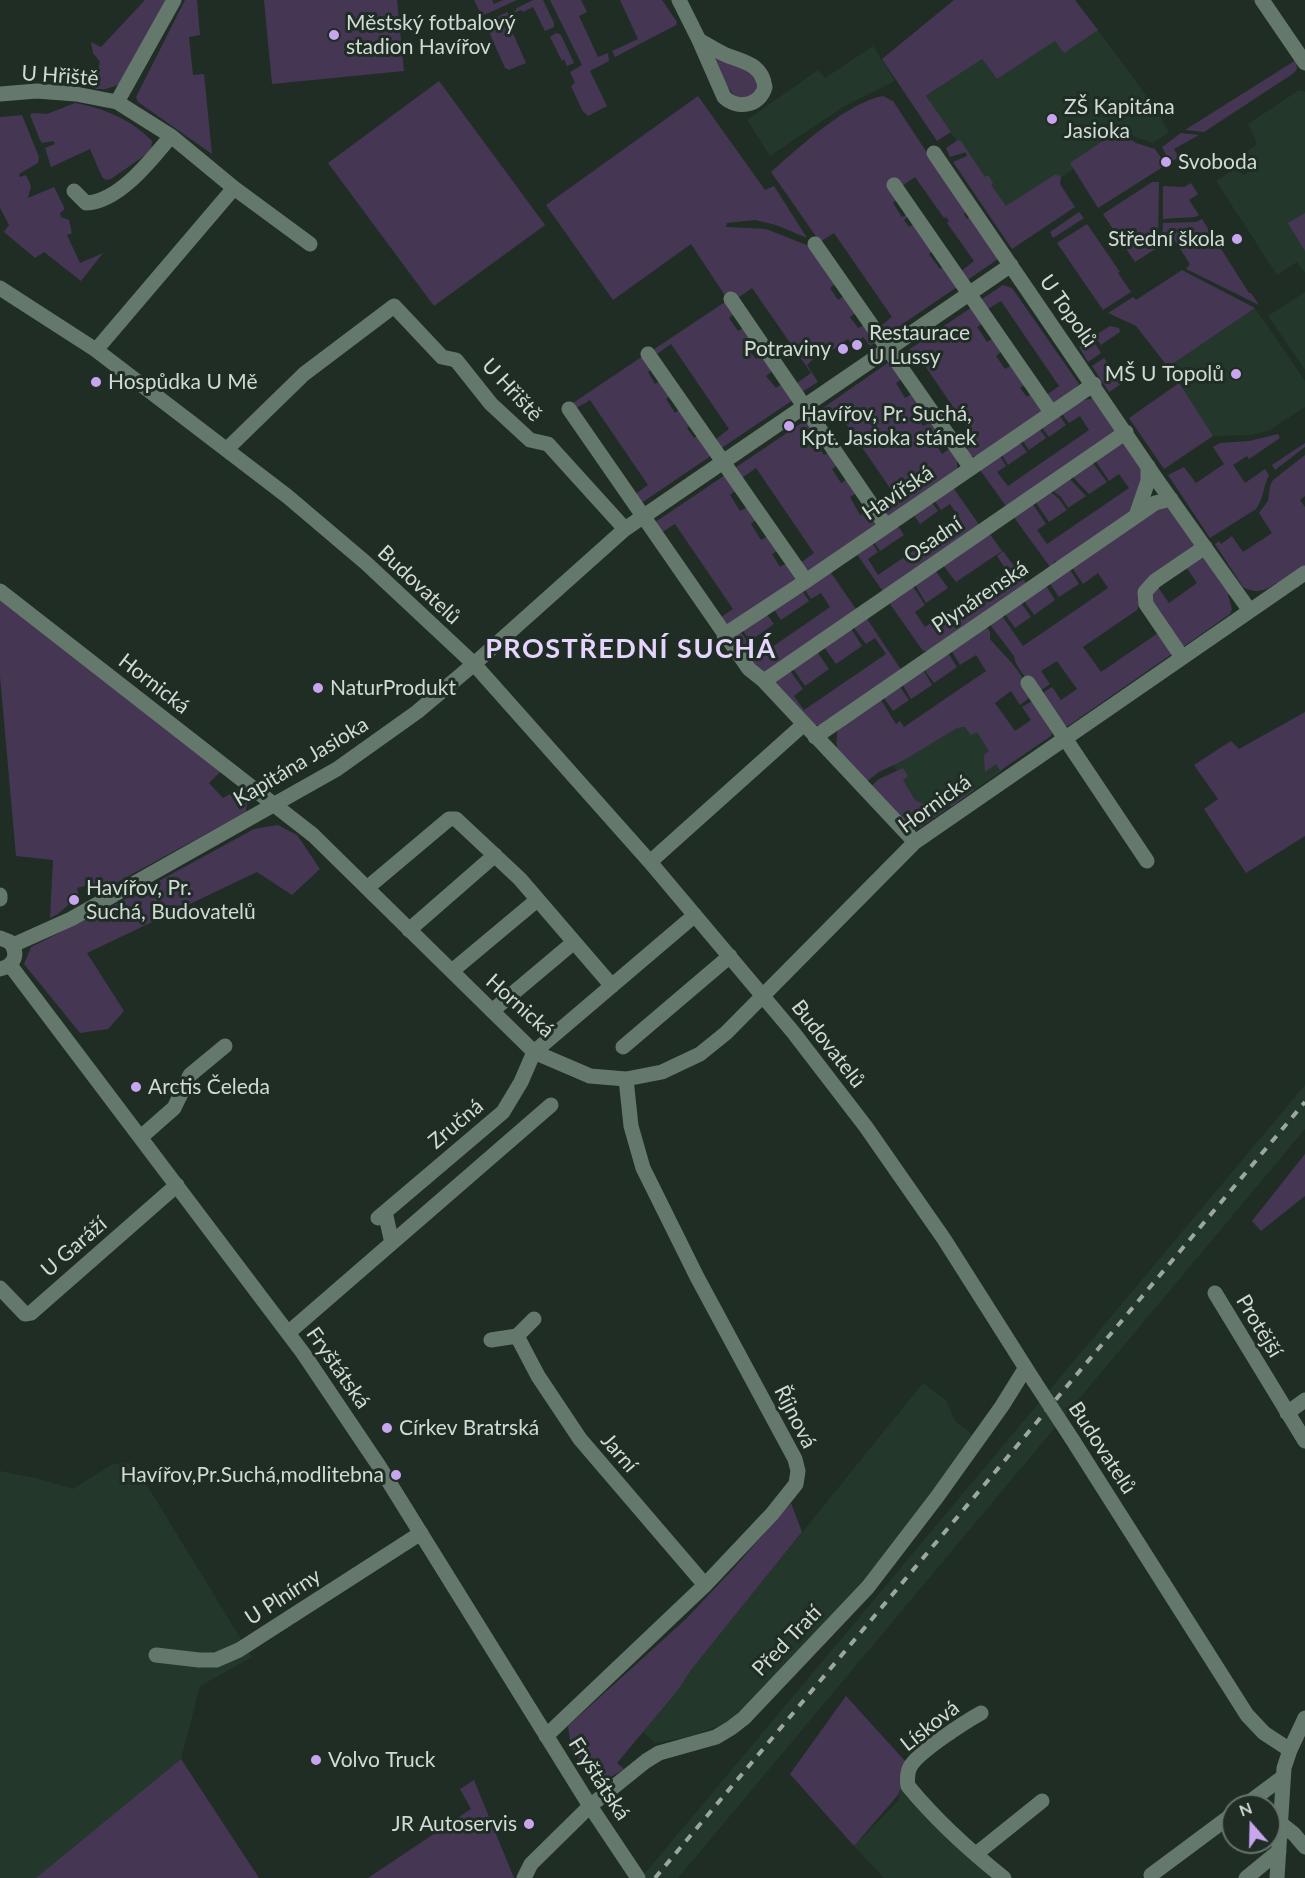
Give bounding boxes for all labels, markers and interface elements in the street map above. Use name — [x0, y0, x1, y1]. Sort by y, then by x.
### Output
place label: Městský fotbalový stadion Havířov — [346, 10, 516, 60]
marker: Městský fotbalový stadion Havířov — [327, 28, 341, 42]
street label: U Hřiště — [21, 61, 99, 91]
place label: ZŠ Kapitána Jasioka — [1064, 94, 1175, 144]
marker: ZŠ Kapitána Jasioka — [1045, 112, 1059, 126]
place label: Svoboda — [1178, 149, 1257, 175]
marker: Svoboda — [1159, 155, 1173, 169]
place label: Střední škola — [1108, 226, 1225, 252]
marker: Střední škola — [1230, 232, 1244, 246]
street label: U Topolů — [1034, 270, 1102, 352]
place label: Restaurace U Lussy — [869, 320, 970, 370]
place label: Potraviny — [744, 336, 831, 362]
marker: Restaurace U Lussy — [850, 338, 864, 352]
marker: Potraviny — [836, 342, 850, 356]
street label: U Hřiště — [477, 353, 547, 427]
place label: MŠ U Topolů — [1105, 361, 1224, 387]
marker: MŠ U Topolů — [1229, 367, 1243, 381]
place label: Hospůdka U Mě — [108, 369, 258, 395]
marker: Hospůdka U Mě — [89, 375, 103, 389]
place label: Havířov, Pr. Suchá, Kpt. Jasioka stánek — [801, 401, 976, 451]
marker: Havířov, Pr. Suchá, Kpt. Jasioka stánek — [782, 419, 796, 433]
street label: Havířská — [858, 460, 938, 526]
street label: Osadní — [899, 511, 967, 569]
street label: Budovatelů — [372, 540, 466, 630]
street label: Plynárenská — [927, 556, 1033, 638]
district label: PROSTŘEDNÍ SUCHÁ — [485, 633, 777, 665]
street label: Hornická — [113, 648, 195, 720]
place label: NaturProdukt — [330, 675, 456, 701]
marker: NaturProdukt — [311, 681, 325, 695]
street label: Kapitána Jasioka — [229, 712, 373, 812]
street label: Hornická — [894, 769, 976, 839]
place label: Havířov, Pr. Suchá, Budovatelů — [86, 875, 256, 925]
marker: Havířov, Pr. Suchá, Budovatelů — [67, 893, 81, 907]
street label: Hornická — [481, 969, 559, 1043]
street label: Budovatelů — [786, 995, 870, 1093]
place label: Arctis Čeleda — [148, 1074, 270, 1100]
marker: Arctis Čeleda — [129, 1080, 143, 1094]
street label: Zručná — [423, 1094, 489, 1154]
street label: U Garáží — [36, 1212, 112, 1282]
street label: Protější — [1230, 1290, 1288, 1362]
street label: Fryštátská — [301, 1322, 375, 1414]
street label: Říjnová — [768, 1381, 822, 1453]
street label: Budovatelů — [1063, 1397, 1141, 1499]
place label: Církev Bratrská — [399, 1415, 539, 1441]
marker: Církev Bratrská — [380, 1421, 394, 1435]
street label: Jarní — [595, 1428, 643, 1478]
place label: Havířov,Pr.Suchá,modlitebna — [120, 1462, 384, 1488]
marker: Havířov,Pr.Suchá,modlitebna — [389, 1468, 403, 1482]
street label: U Plnírny — [240, 1563, 326, 1631]
street label: Před Tratí — [747, 1600, 827, 1682]
street label: Lísková — [896, 1695, 964, 1757]
street label: Fryštátská — [563, 1733, 635, 1825]
place label: Volvo Truck — [328, 1747, 435, 1773]
marker: Volvo Truck — [309, 1753, 323, 1767]
north arrow — [1221, 1794, 1281, 1854]
text: N — [1236, 1797, 1254, 1820]
place label: JR Autoservis — [392, 1811, 517, 1837]
marker: JR Autoservis — [522, 1817, 536, 1831]

